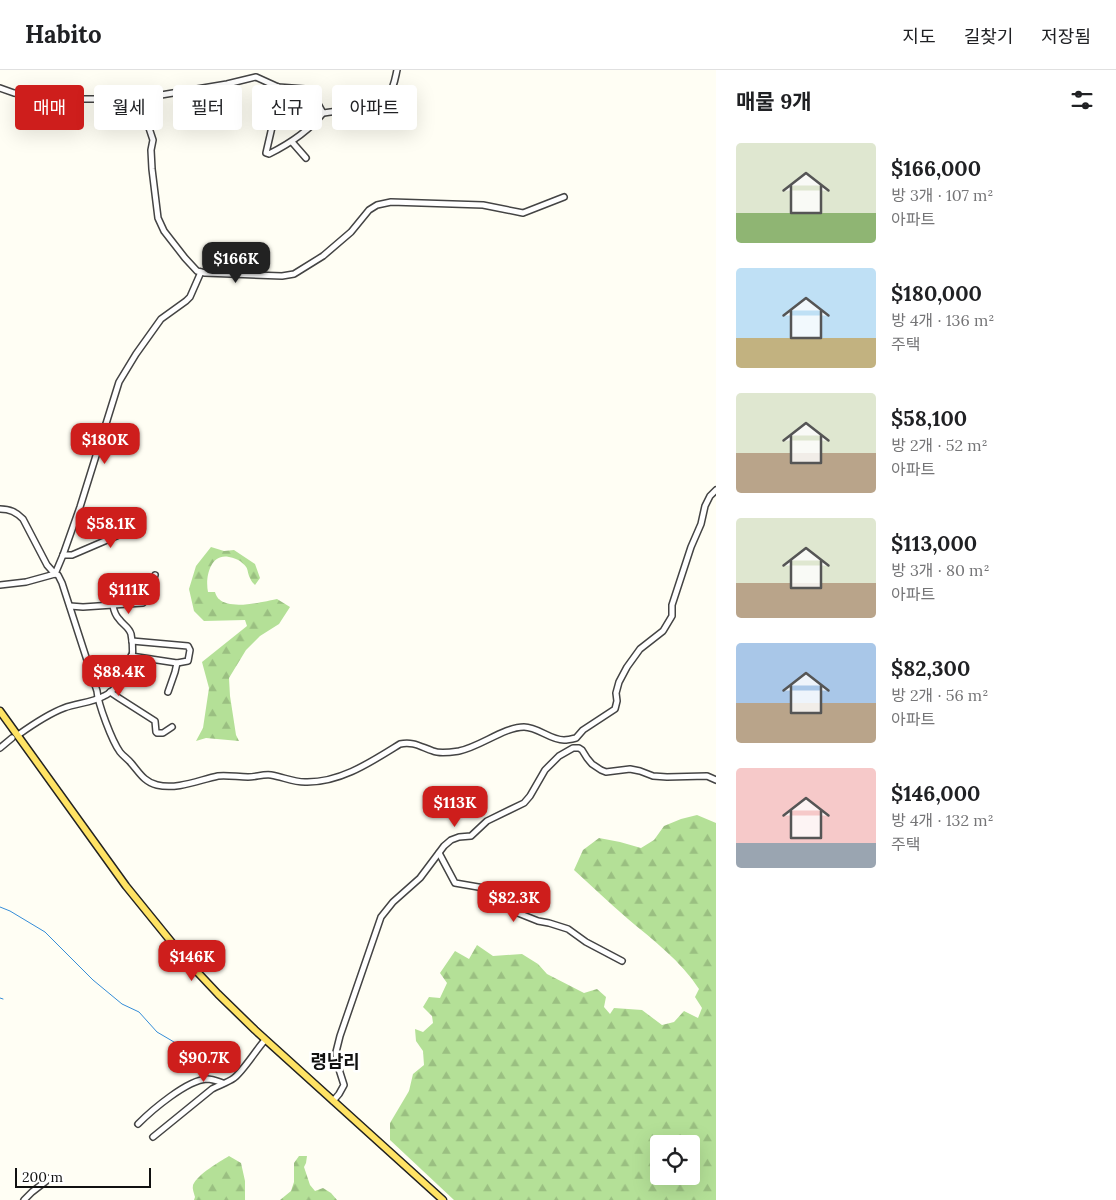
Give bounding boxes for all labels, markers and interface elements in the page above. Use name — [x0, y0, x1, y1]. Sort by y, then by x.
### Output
text: Habito — [25, 19, 102, 50]
text: 지도 — [903, 25, 936, 48]
text: 길찾기 — [964, 25, 1013, 48]
text: 저장됨 — [1041, 25, 1091, 48]
chip: 매매 — [15, 85, 84, 130]
chip: 월세 — [94, 85, 163, 130]
chip: 필터 — [173, 85, 242, 130]
chip: 신규 — [252, 85, 322, 130]
chip: 아파트 — [332, 85, 417, 130]
icon: filters — [1068, 86, 1096, 114]
text: 매물 9개 — [736, 88, 812, 115]
text: $166,000 — [891, 155, 981, 182]
icon: home — [776, 163, 836, 223]
text: 방 3개 · 107 m² — [891, 185, 993, 205]
text: 아파트 — [891, 209, 935, 229]
pin: $166K — [201, 242, 271, 284]
text: $166K — [213, 248, 259, 268]
text: $180,000 — [891, 280, 982, 307]
icon: home — [776, 288, 836, 348]
text: 방 4개 · 136 m² — [891, 310, 994, 330]
text: 주택 — [891, 334, 920, 354]
text: $58,100 — [891, 405, 967, 432]
icon: home — [776, 413, 836, 473]
pin: $180K — [70, 422, 140, 465]
text: $180K — [82, 429, 128, 449]
text: 방 2개 · 52 m² — [891, 435, 988, 455]
text: 아파트 — [891, 459, 935, 479]
pin: $58.1K — [70, 506, 152, 549]
text: $58.1K — [87, 513, 135, 533]
text: $113,000 — [891, 530, 977, 557]
icon: home — [776, 538, 836, 598]
text: 방 3개 · 80 m² — [891, 560, 990, 580]
pin: $111K — [94, 572, 164, 615]
text: $111K — [109, 579, 149, 599]
text: 아파트 — [891, 584, 935, 604]
pin: $88.4K — [78, 654, 160, 697]
text: $82,300 — [891, 655, 970, 682]
text: $88.4K — [93, 661, 145, 681]
icon: home — [776, 663, 836, 723]
text: 방 2개 · 56 m² — [891, 685, 988, 705]
text: 아파트 — [891, 709, 935, 729]
text: $146,000 — [891, 780, 980, 807]
pin: $113K — [420, 786, 490, 828]
icon: home — [776, 788, 836, 848]
text: $113K — [434, 792, 476, 812]
text: 방 4개 · 132 m² — [891, 810, 994, 830]
text: 주택 — [891, 834, 920, 854]
pin: $82.3K — [473, 880, 555, 923]
text: $82.3K — [488, 887, 540, 907]
pin: $146K — [157, 940, 227, 982]
text: $146K — [169, 946, 215, 966]
pin: $90.7K — [163, 1040, 245, 1083]
text: $90.7K — [179, 1047, 229, 1067]
district label: 령남리 — [310, 1050, 360, 1073]
map controls — [650, 1135, 700, 1185]
button: locate — [650, 1135, 700, 1185]
scale bar — [15, 1165, 151, 1188]
text: 200 m — [22, 1168, 63, 1186]

